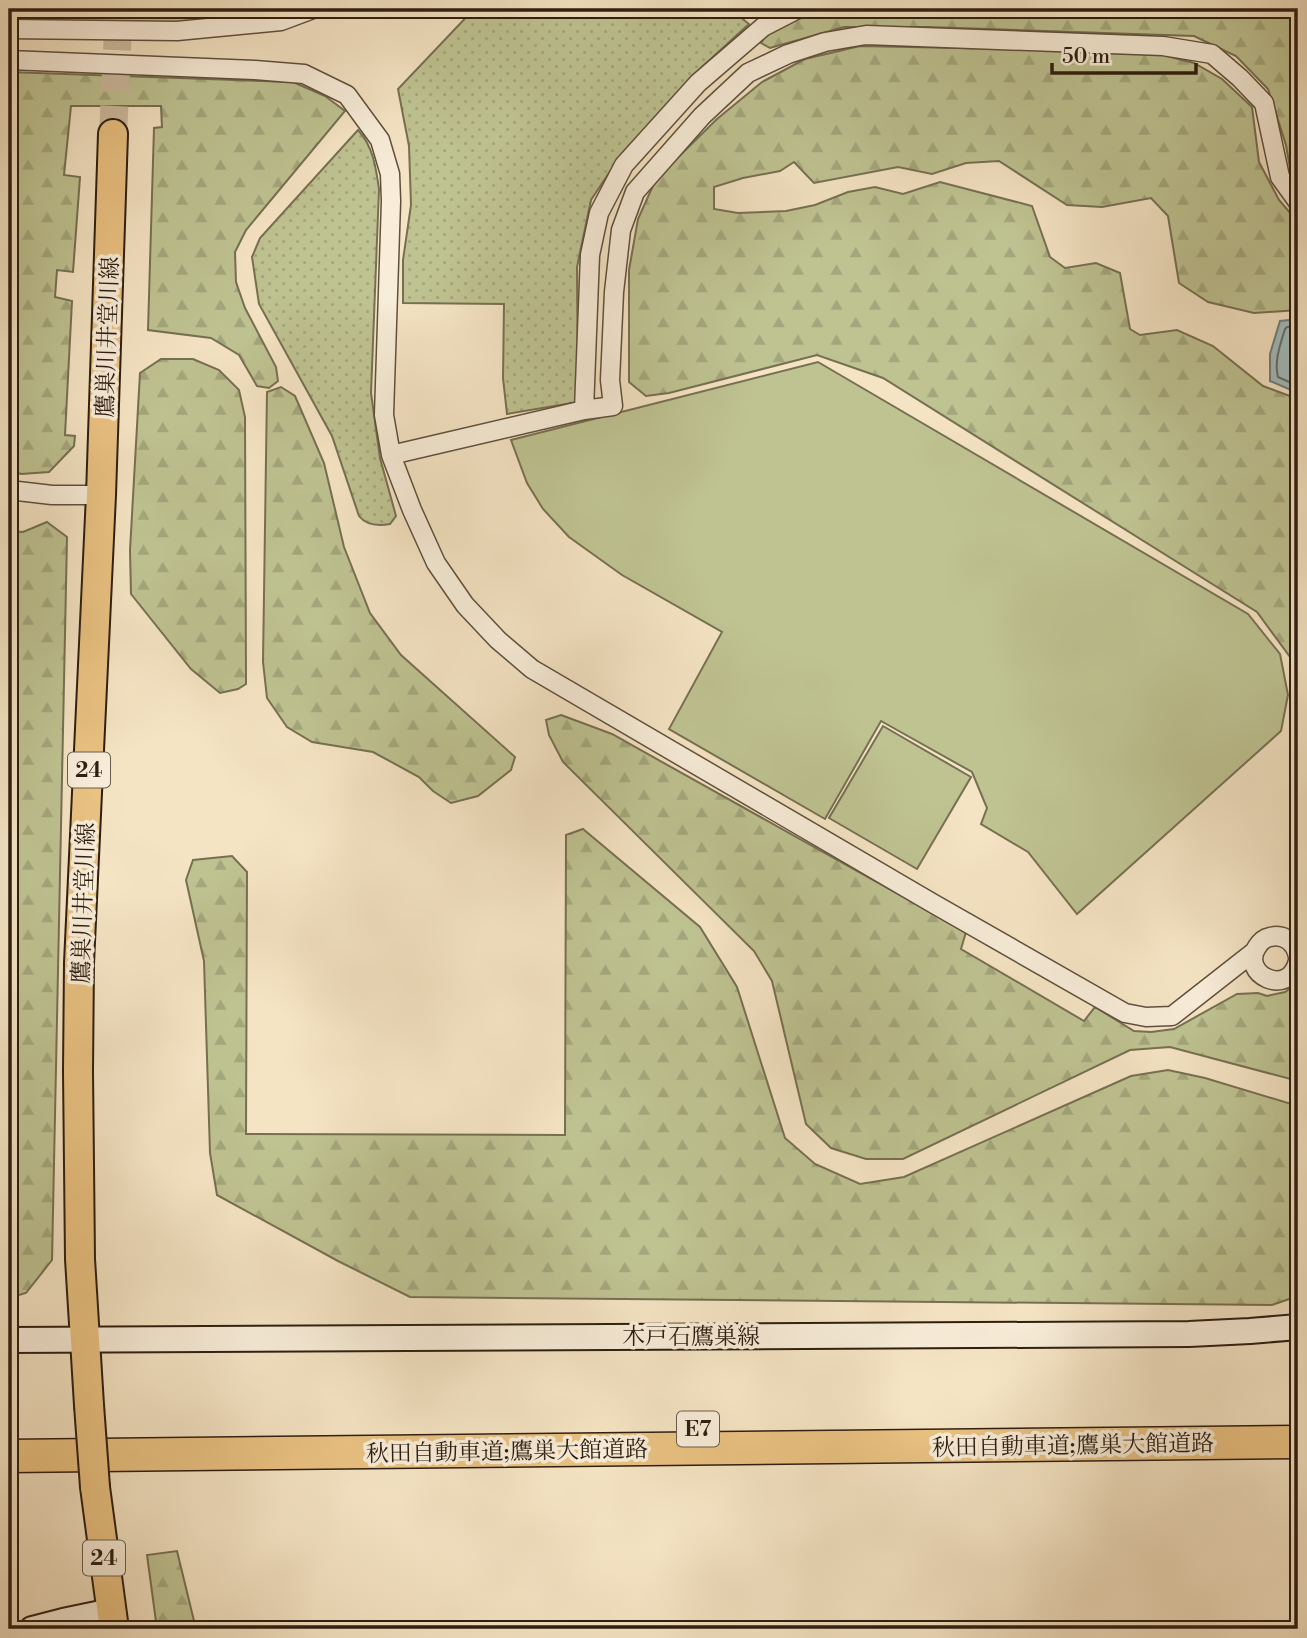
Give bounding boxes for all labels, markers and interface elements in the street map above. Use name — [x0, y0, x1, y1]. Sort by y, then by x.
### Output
scale bar — [1052, 32, 1195, 76]
text: 50 m — [1062, 44, 1110, 70]
street label: 鷹巣川井堂川線 — [91, 256, 125, 418]
road number: 24 — [68, 752, 110, 788]
street label: 鷹巣川井堂川線 — [67, 822, 101, 984]
street label: 木戸石鷹巣線 — [622, 1323, 760, 1351]
road number: E7 — [677, 1412, 719, 1446]
street label: 秋田自動車道;鷹巣大館道路 — [932, 1430, 1214, 1462]
street label: 秋田自動車道;鷹巣大館道路 — [366, 1436, 648, 1468]
road number: 24 — [83, 1540, 125, 1576]

